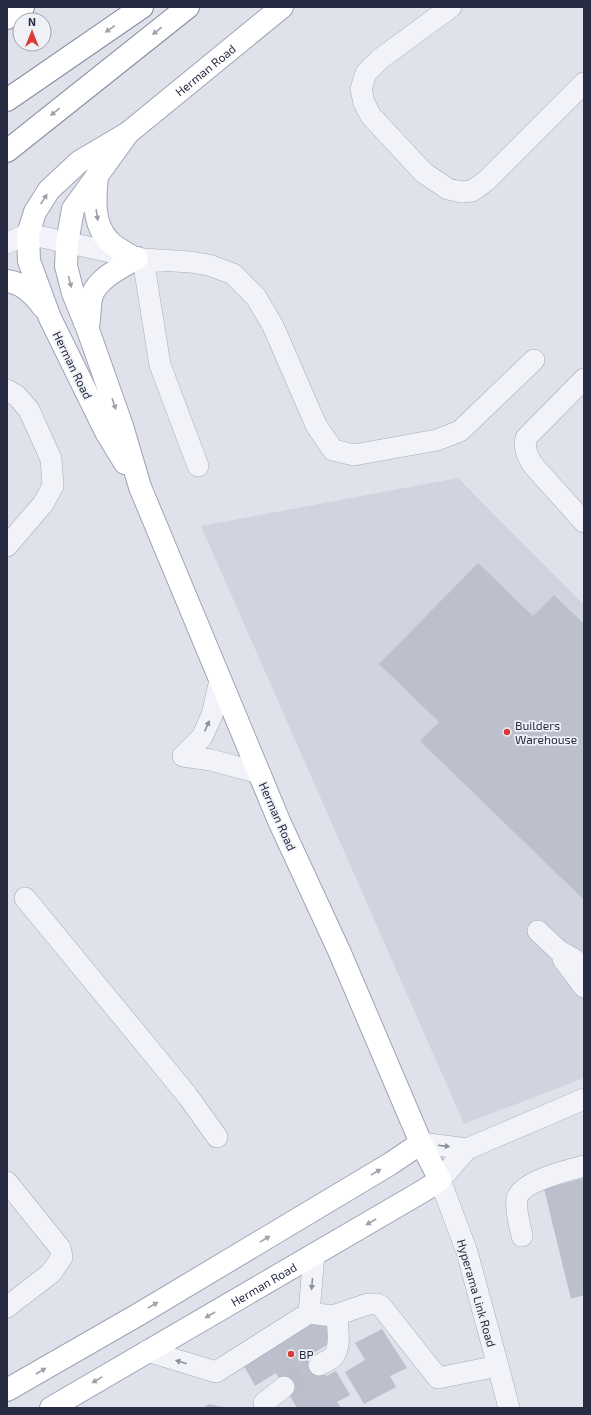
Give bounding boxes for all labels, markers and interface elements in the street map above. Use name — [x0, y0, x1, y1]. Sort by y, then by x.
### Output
north arrow — [12, 12, 52, 52]
text: N — [28, 15, 36, 28]
one-way arrow — [104, 25, 115, 33]
one-way arrow — [152, 27, 163, 36]
street label: Herman Road — [172, 41, 238, 99]
one-way arrow — [50, 108, 61, 117]
one-way arrow — [40, 194, 48, 204]
one-way arrow — [94, 208, 100, 221]
one-way arrow — [68, 275, 74, 288]
street label: Herman Road — [51, 329, 95, 401]
one-way arrow — [111, 398, 117, 410]
place label: Builders Warehouse — [515, 718, 577, 746]
one-way arrow — [204, 720, 210, 731]
marker: Builders Warehouse — [502, 727, 512, 737]
street label: Herman Road — [257, 780, 299, 852]
one-way arrow — [438, 1143, 450, 1149]
one-way arrow — [370, 1169, 382, 1176]
one-way arrow — [365, 1218, 376, 1225]
one-way arrow — [259, 1235, 271, 1242]
street label: Hyperama Link Road — [455, 1238, 499, 1348]
street label: Herman Road — [228, 1259, 299, 1309]
one-way arrow — [308, 1278, 315, 1290]
one-way arrow — [147, 1302, 159, 1309]
one-way arrow — [204, 1311, 216, 1318]
place label: BP — [299, 1347, 314, 1361]
marker: BP — [286, 1349, 296, 1359]
one-way arrow — [175, 1359, 187, 1365]
one-way arrow — [35, 1367, 47, 1374]
one-way arrow — [91, 1377, 103, 1384]

